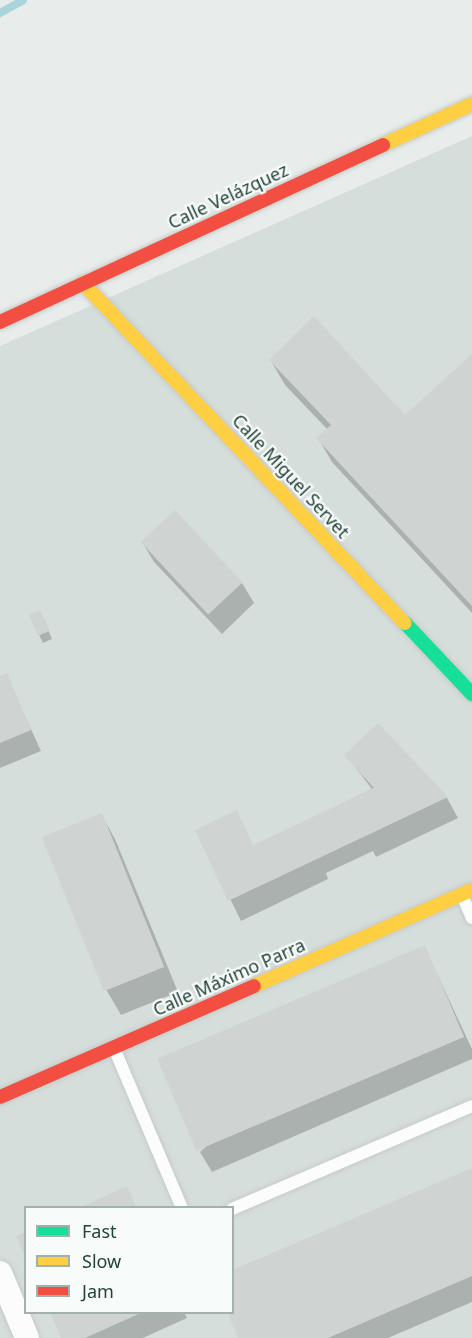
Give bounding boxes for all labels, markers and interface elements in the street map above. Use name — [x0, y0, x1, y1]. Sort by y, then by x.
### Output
street label: Calle Velázquez — [165, 159, 291, 233]
street label: Calle Miguel Servet — [228, 410, 354, 542]
street label: Calle Máximo Parra — [150, 934, 308, 1020]
legend — [24, 1206, 234, 1314]
text: Fast — [82, 1219, 117, 1243]
text: Slow — [82, 1249, 121, 1273]
text: Jam — [82, 1279, 114, 1303]

